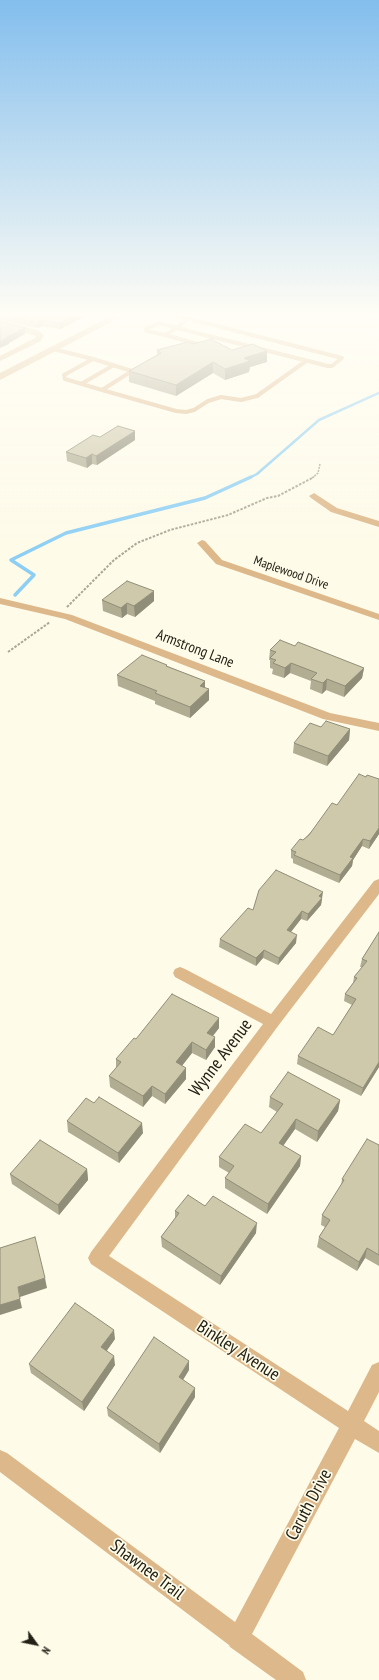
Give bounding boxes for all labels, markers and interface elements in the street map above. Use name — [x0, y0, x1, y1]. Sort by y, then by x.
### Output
street label: Maplewood Drive — [251, 553, 331, 593]
street label: Armstrong Lane — [154, 626, 236, 672]
street label: Wynne Avenue — [185, 1015, 257, 1101]
street label: Binkley Avenue — [192, 1316, 284, 1386]
street label: Caruth Drive — [281, 1466, 337, 1544]
street label: Shawnee Trail — [106, 1535, 188, 1605]
north arrow — [16, 1624, 56, 1664]
text: N — [39, 1644, 54, 1657]

